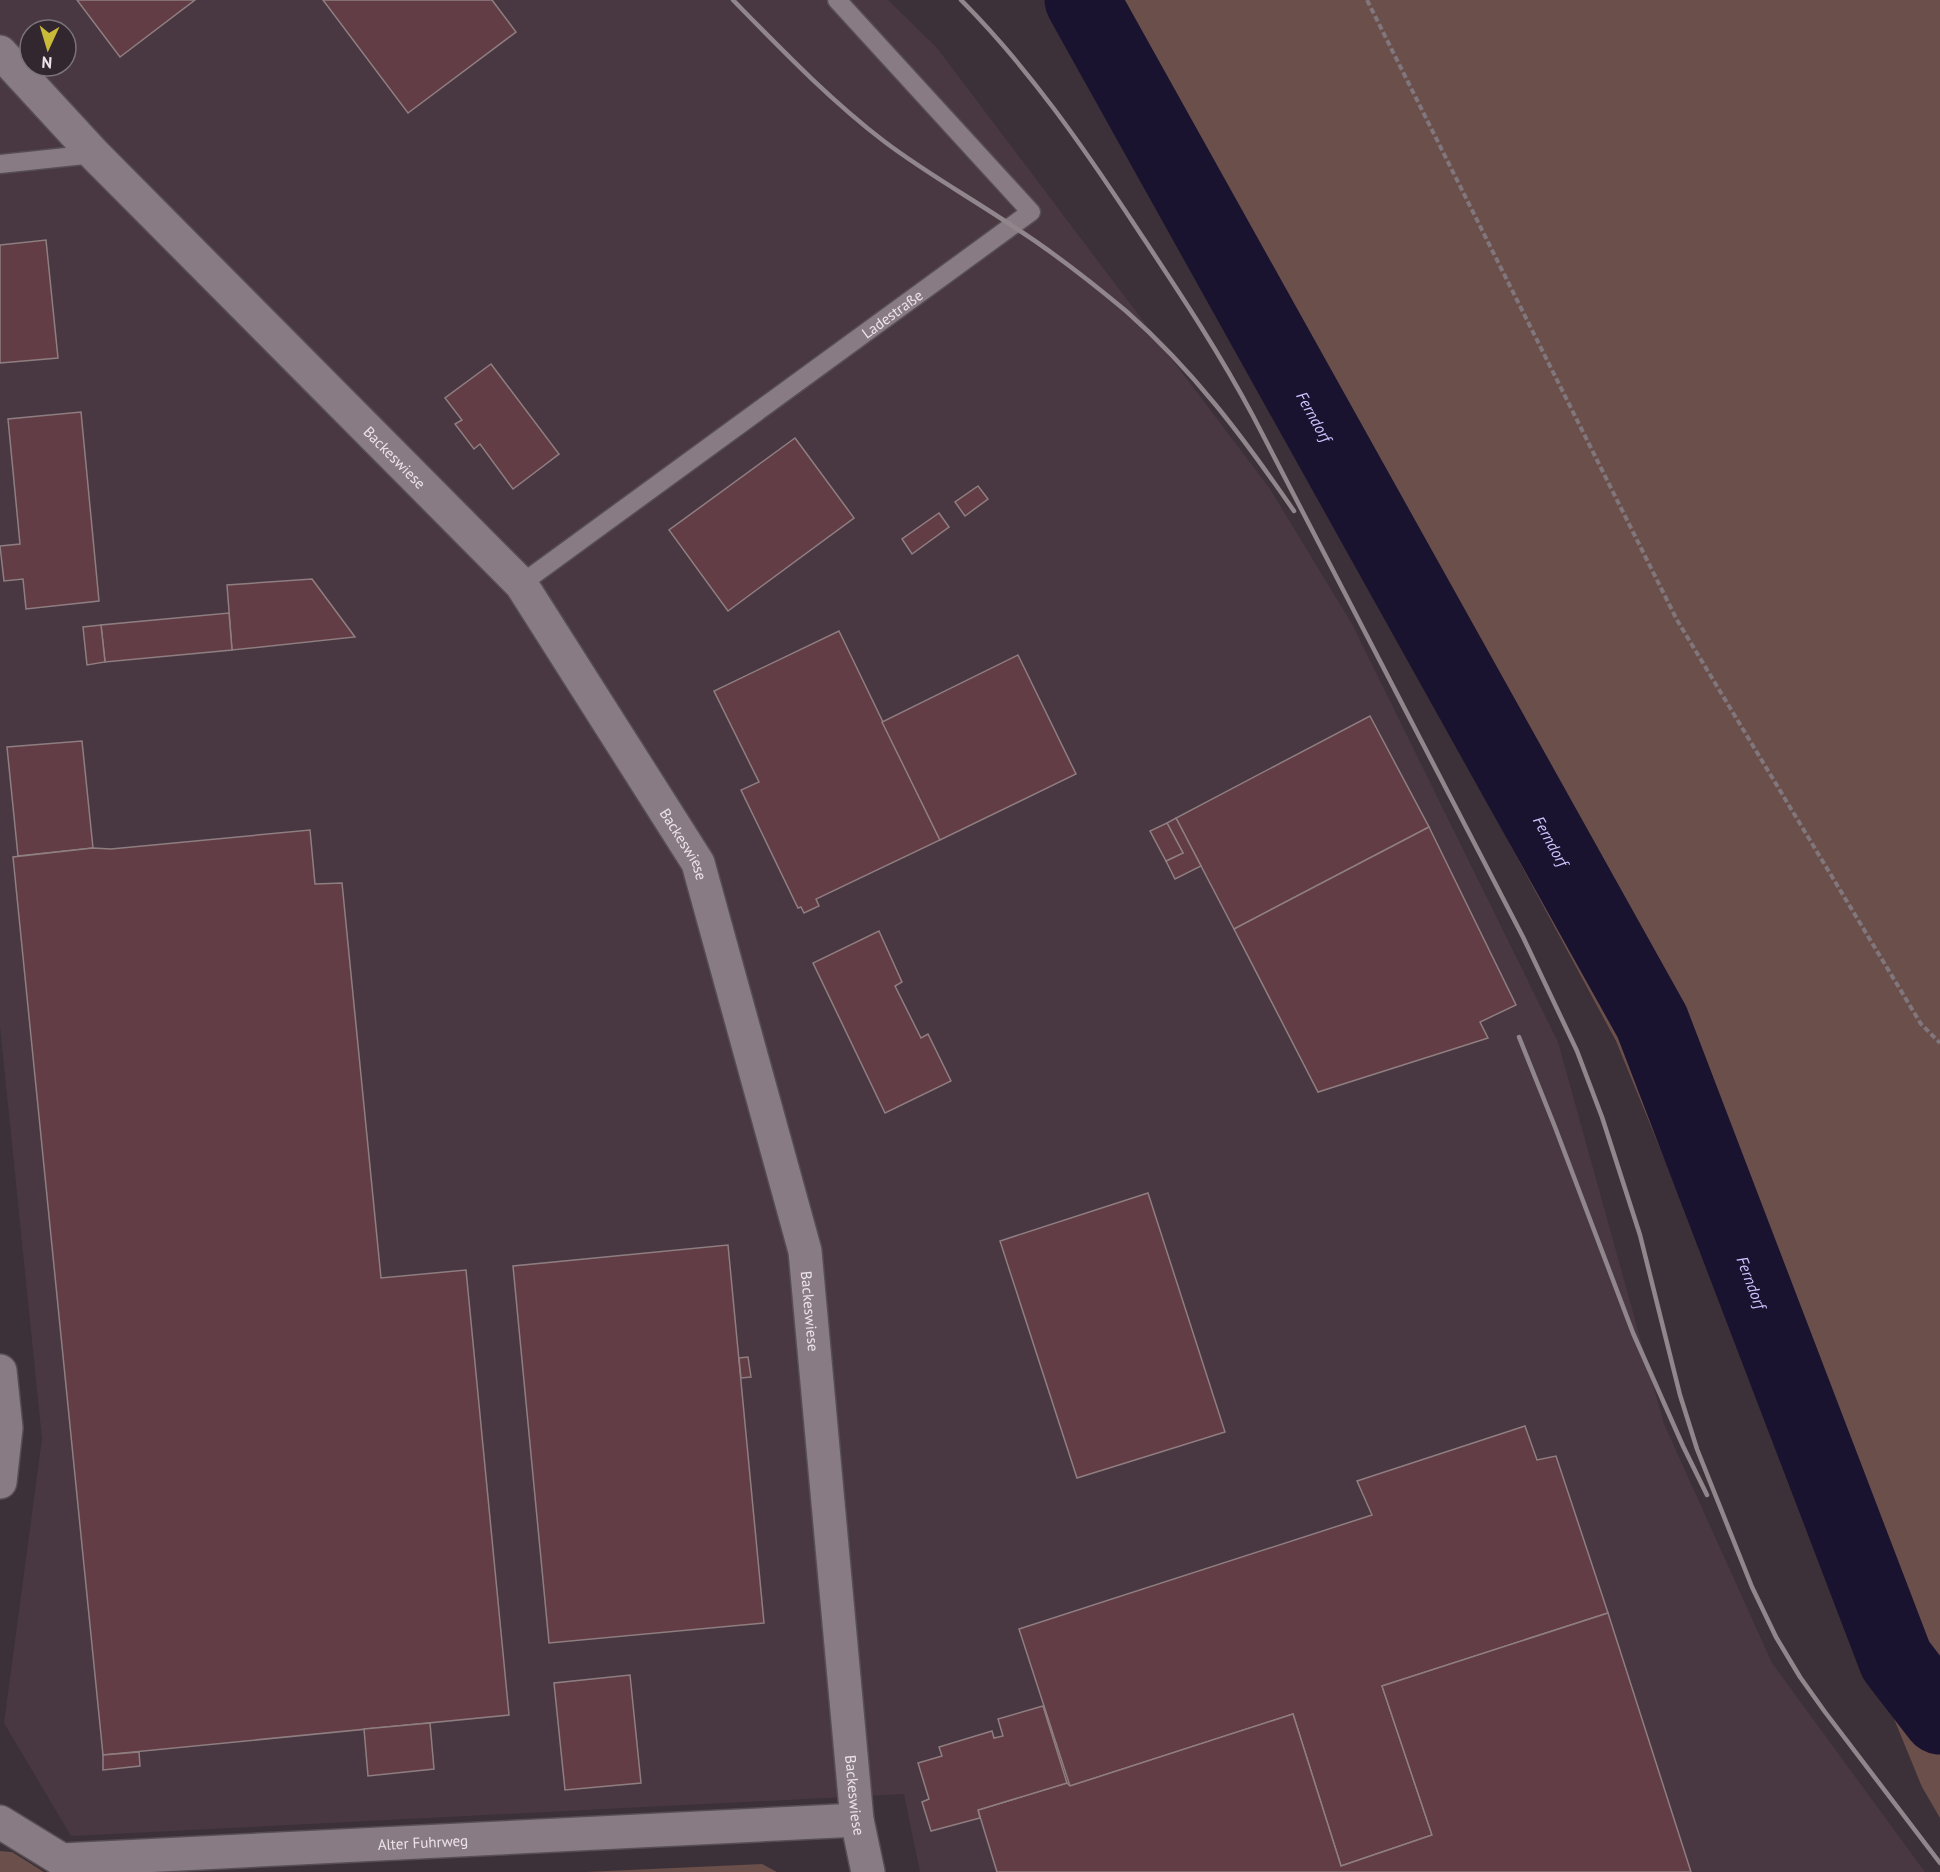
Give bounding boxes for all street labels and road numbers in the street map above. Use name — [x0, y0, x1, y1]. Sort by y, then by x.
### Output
street label: Ladestraße — [858, 285, 926, 342]
street label: Backeswiese — [360, 422, 430, 492]
street label: Backeswiese — [656, 804, 712, 882]
street label: Backeswiese — [797, 1270, 824, 1352]
street label: Backeswiese — [842, 1754, 869, 1837]
street label: Alter Fuhrweg — [377, 1830, 468, 1854]

